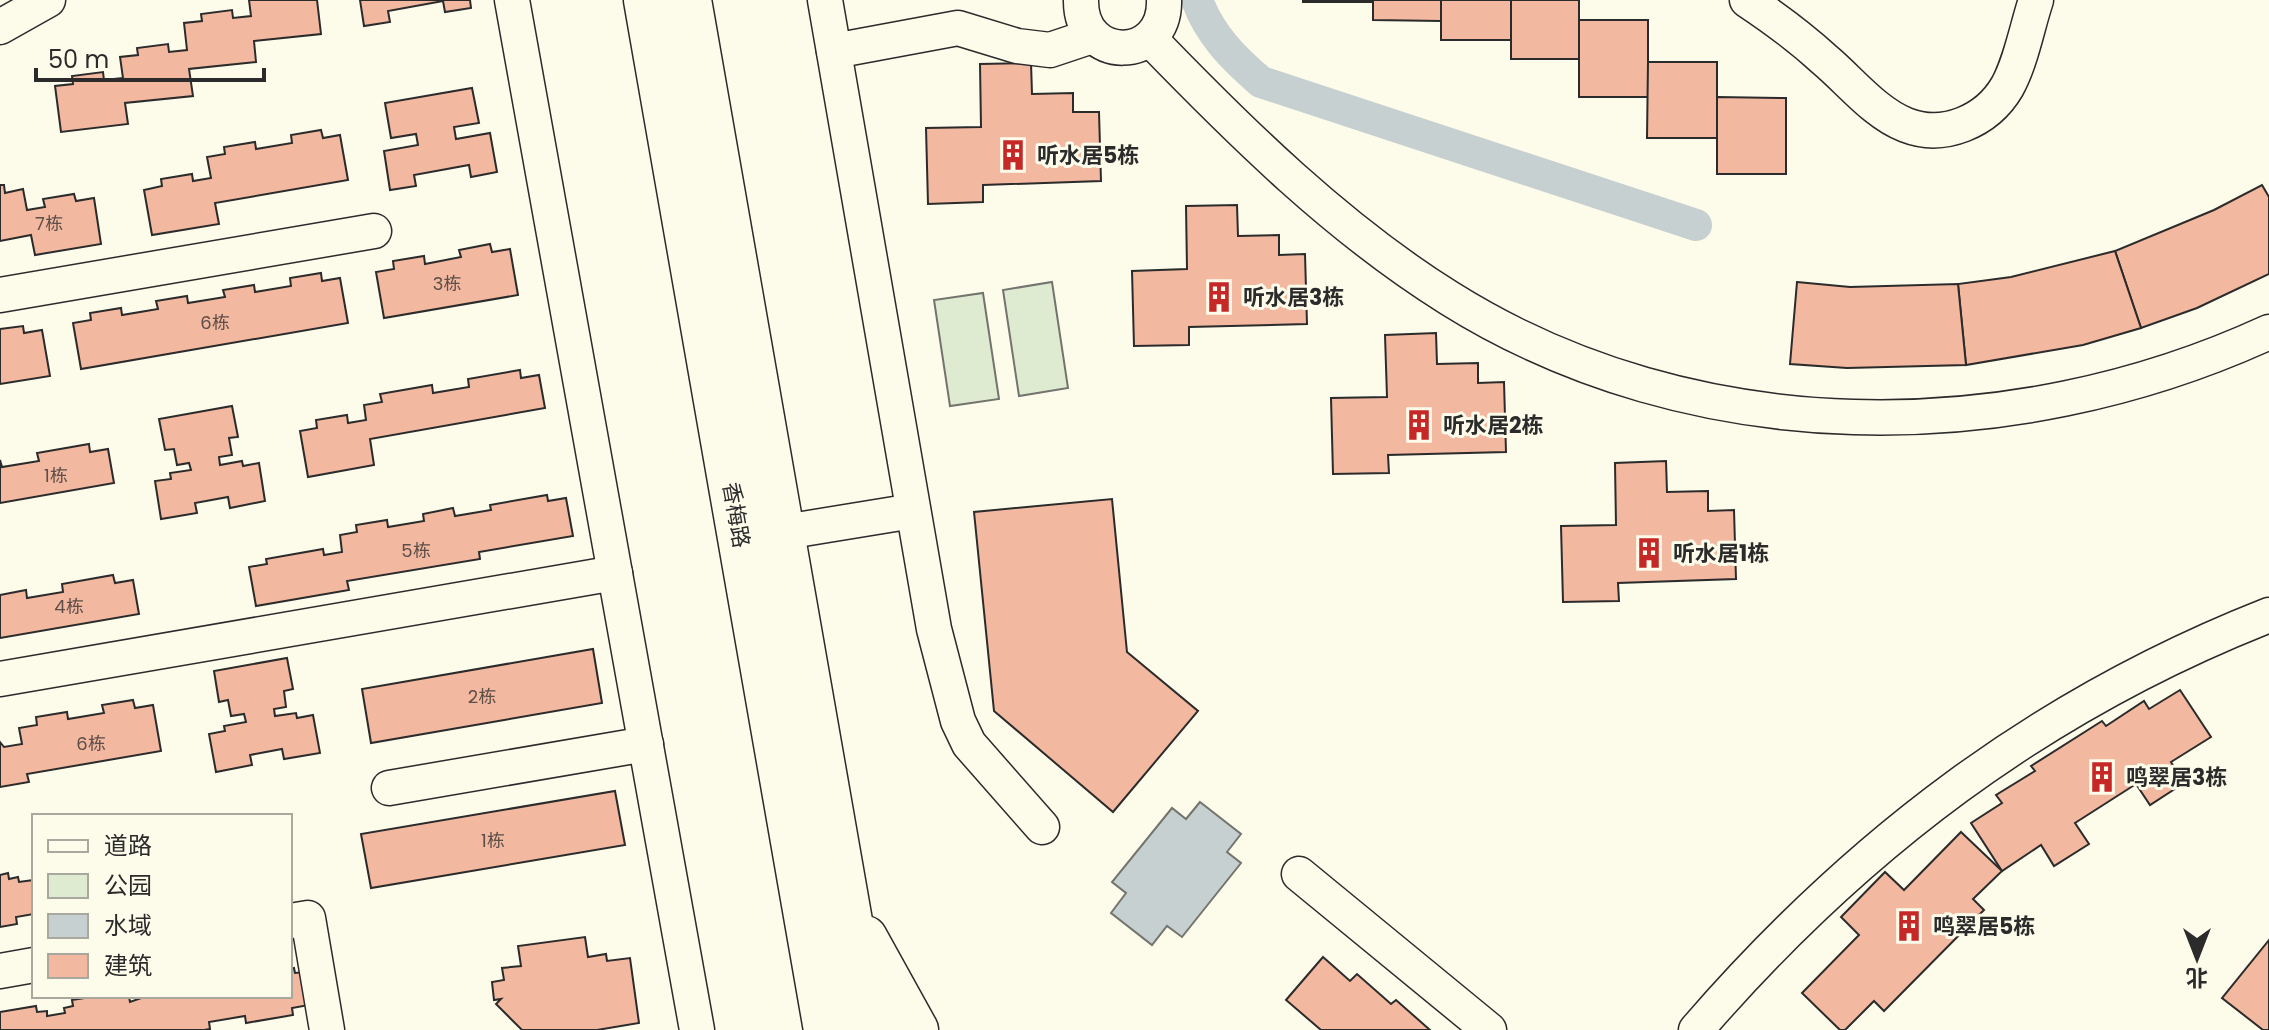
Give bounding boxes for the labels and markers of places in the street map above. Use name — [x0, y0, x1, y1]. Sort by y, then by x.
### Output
building icon: 听水居5栋 — [996, 138, 1030, 172]
place label: 听水居5栋 — [1037, 140, 1139, 171]
building icon: 听水居3栋 — [1202, 280, 1236, 314]
place label: 听水居3栋 — [1243, 282, 1344, 313]
building icon: 听水居2栋 — [1402, 408, 1436, 442]
place label: 听水居2栋 — [1443, 410, 1544, 441]
building icon: 听水居1栋 — [1632, 536, 1666, 570]
place label: 听水居1栋 — [1673, 538, 1769, 569]
building icon: 鸣翠居3栋 — [2085, 760, 2119, 794]
place label: 鸣翠居3栋 — [2126, 762, 2227, 793]
building icon: 鸣翠居5栋 — [1892, 909, 1926, 943]
place label: 鸣翠居5栋 — [1933, 911, 2035, 942]

